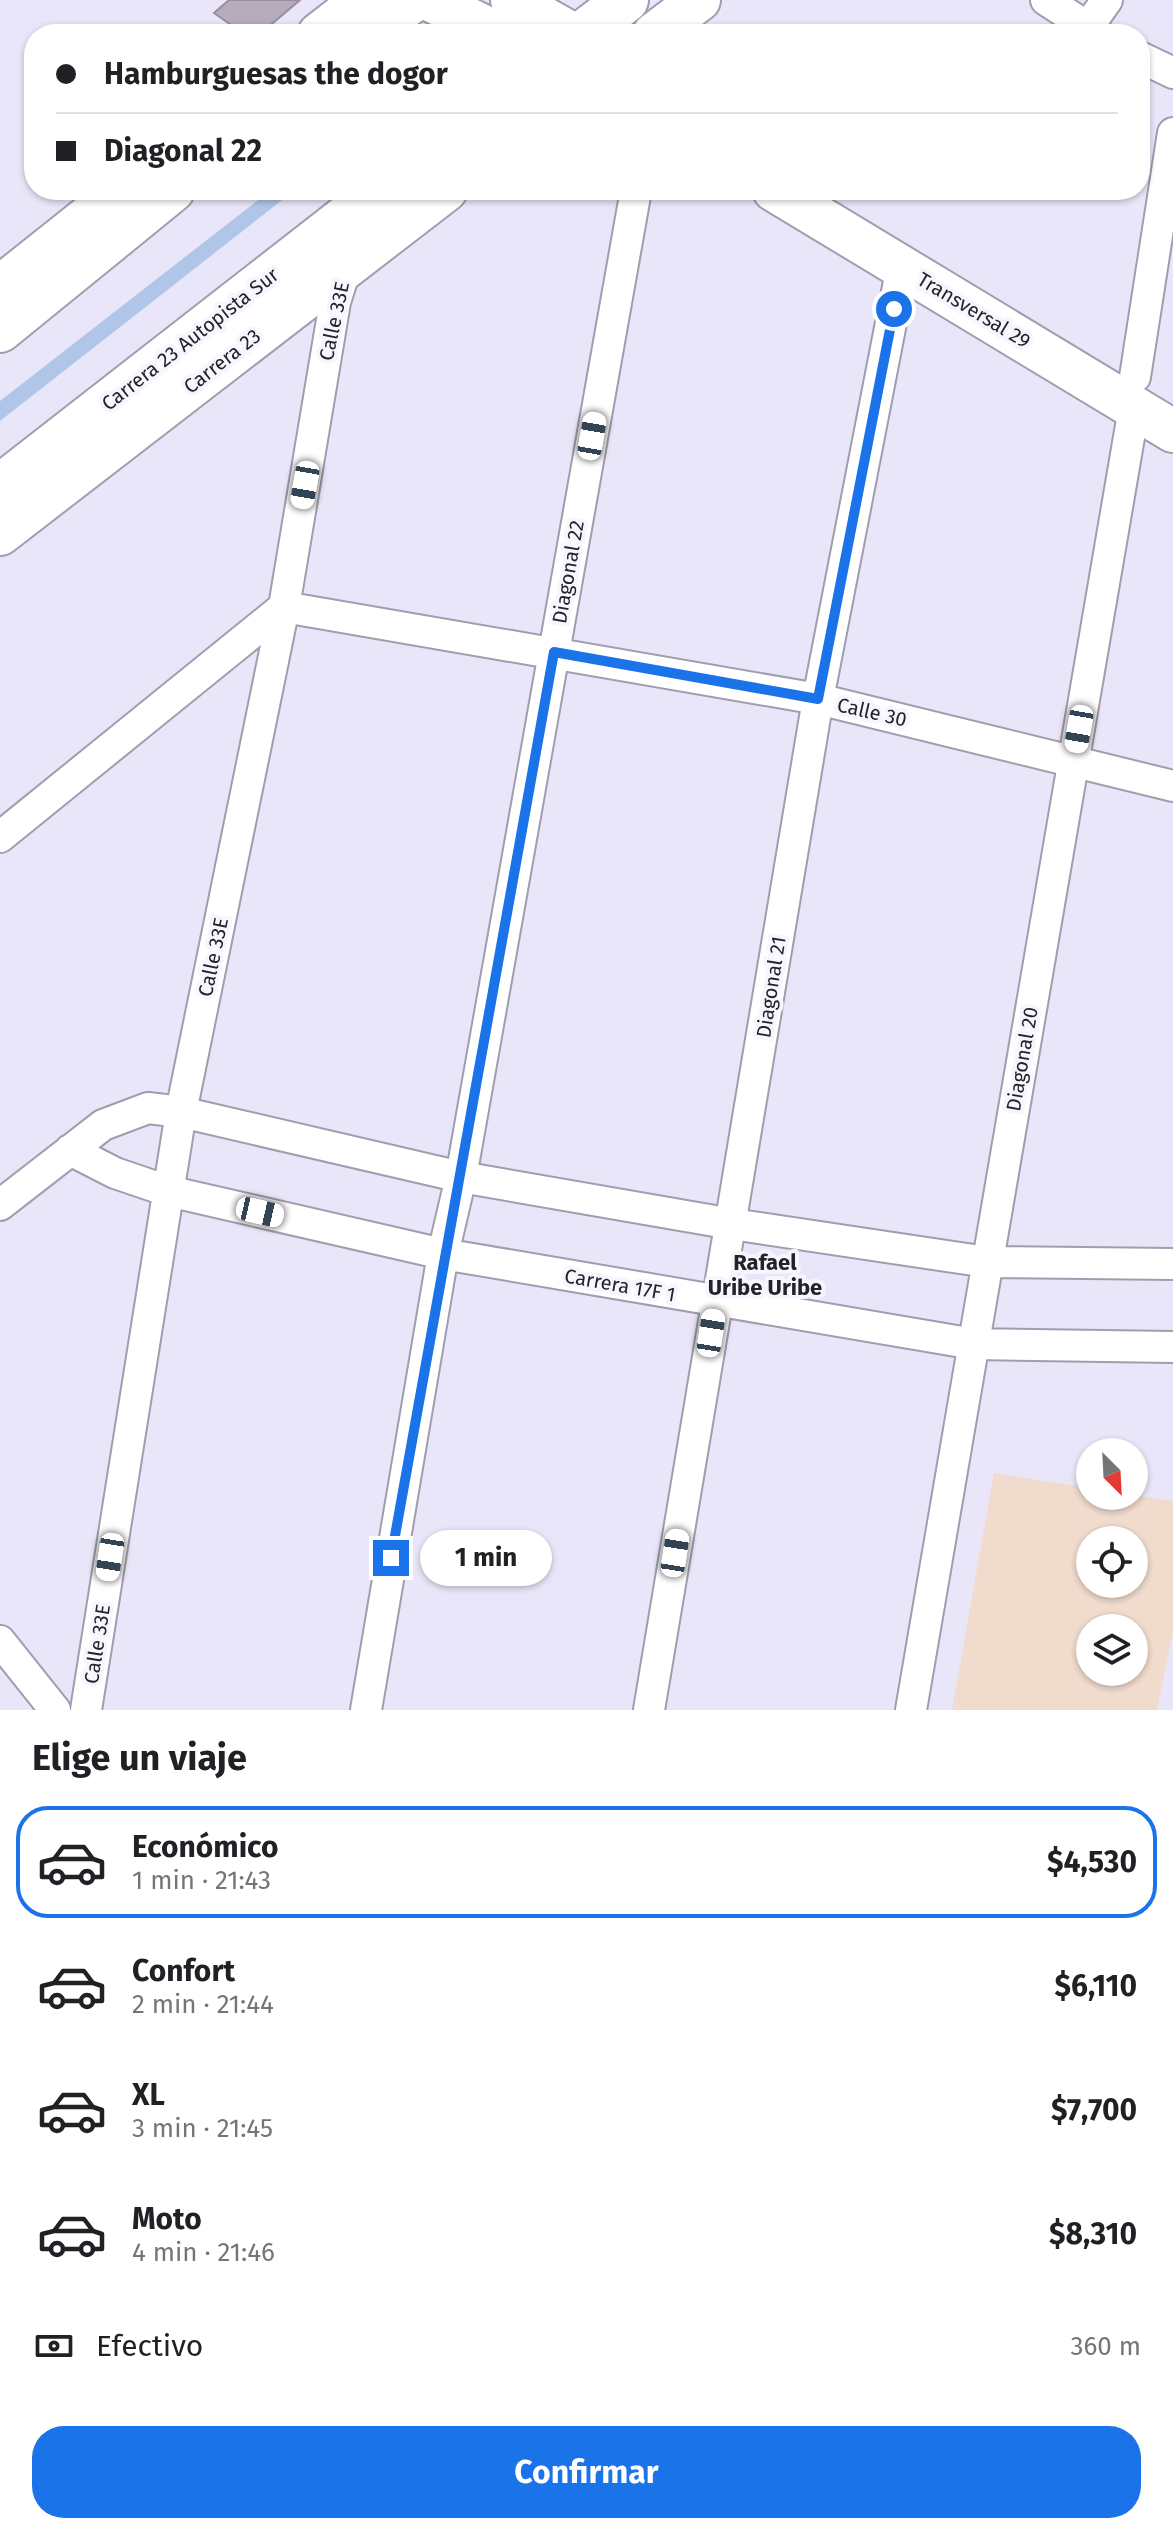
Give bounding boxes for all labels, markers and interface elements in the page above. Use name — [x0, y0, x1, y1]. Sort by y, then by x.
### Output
text: Hamburguesas the dogor — [104, 56, 448, 92]
text: Diagonal 22 — [104, 133, 262, 169]
street label: Carrera 23 Autopista Sur — [97, 262, 283, 416]
street label: Transversal 29 — [913, 267, 1035, 353]
street label: Calle 33E — [314, 279, 354, 363]
route start — [876, 291, 912, 327]
street label: Carrera 23 — [179, 324, 265, 398]
car — [576, 410, 608, 462]
car — [289, 459, 321, 511]
street label: Diagonal 22 — [547, 519, 589, 625]
street label: Calle 30 — [835, 692, 909, 732]
car — [1063, 703, 1095, 755]
street label: Calle 33E — [193, 915, 233, 999]
street label: Diagonal 21 — [751, 934, 791, 1040]
street label: Diagonal 20 — [1001, 1005, 1043, 1113]
car — [234, 1195, 286, 1229]
district label: Rafael Uribe Uribe — [708, 1249, 822, 1301]
street label: Carrera 17F 1 — [563, 1263, 677, 1307]
car — [695, 1307, 727, 1359]
north arrow — [1076, 1438, 1148, 1510]
map controls — [1076, 1438, 1148, 1686]
button: locate — [1076, 1526, 1148, 1598]
car — [659, 1527, 691, 1579]
callout: 1 min — [419, 1530, 551, 1586]
car — [94, 1531, 126, 1583]
route end — [373, 1540, 409, 1576]
text: 1 min — [455, 1542, 517, 1573]
street label: Calle 33E — [79, 1603, 115, 1685]
button: layers — [1076, 1614, 1148, 1686]
text: Elige un viaje — [32, 1736, 247, 1780]
icon: car — [36, 1826, 108, 1898]
text: Económico — [132, 1829, 278, 1865]
text: $4,530 — [1047, 1844, 1137, 1880]
text: 1 min · 21:43 — [132, 1865, 271, 1896]
icon: car — [36, 1950, 108, 2022]
text: Confort — [132, 1953, 235, 1989]
text: $6,110 — [1055, 1968, 1137, 2004]
text: 2 min · 21:44 — [132, 1989, 274, 2020]
icon: car — [36, 2074, 108, 2146]
text: XL — [132, 2077, 165, 2113]
text: $7,700 — [1051, 2092, 1137, 2128]
text: 3 min · 21:45 — [132, 2113, 273, 2144]
icon: car — [36, 2198, 108, 2270]
text: Moto — [132, 2201, 202, 2237]
text: $8,310 — [1049, 2216, 1137, 2252]
text: 4 min · 21:46 — [132, 2237, 275, 2268]
icon: cash — [32, 2324, 76, 2368]
text: Efectivo — [96, 2328, 203, 2364]
text: 360 m — [1070, 2331, 1141, 2362]
button: Confirmar — [32, 2426, 1141, 2518]

